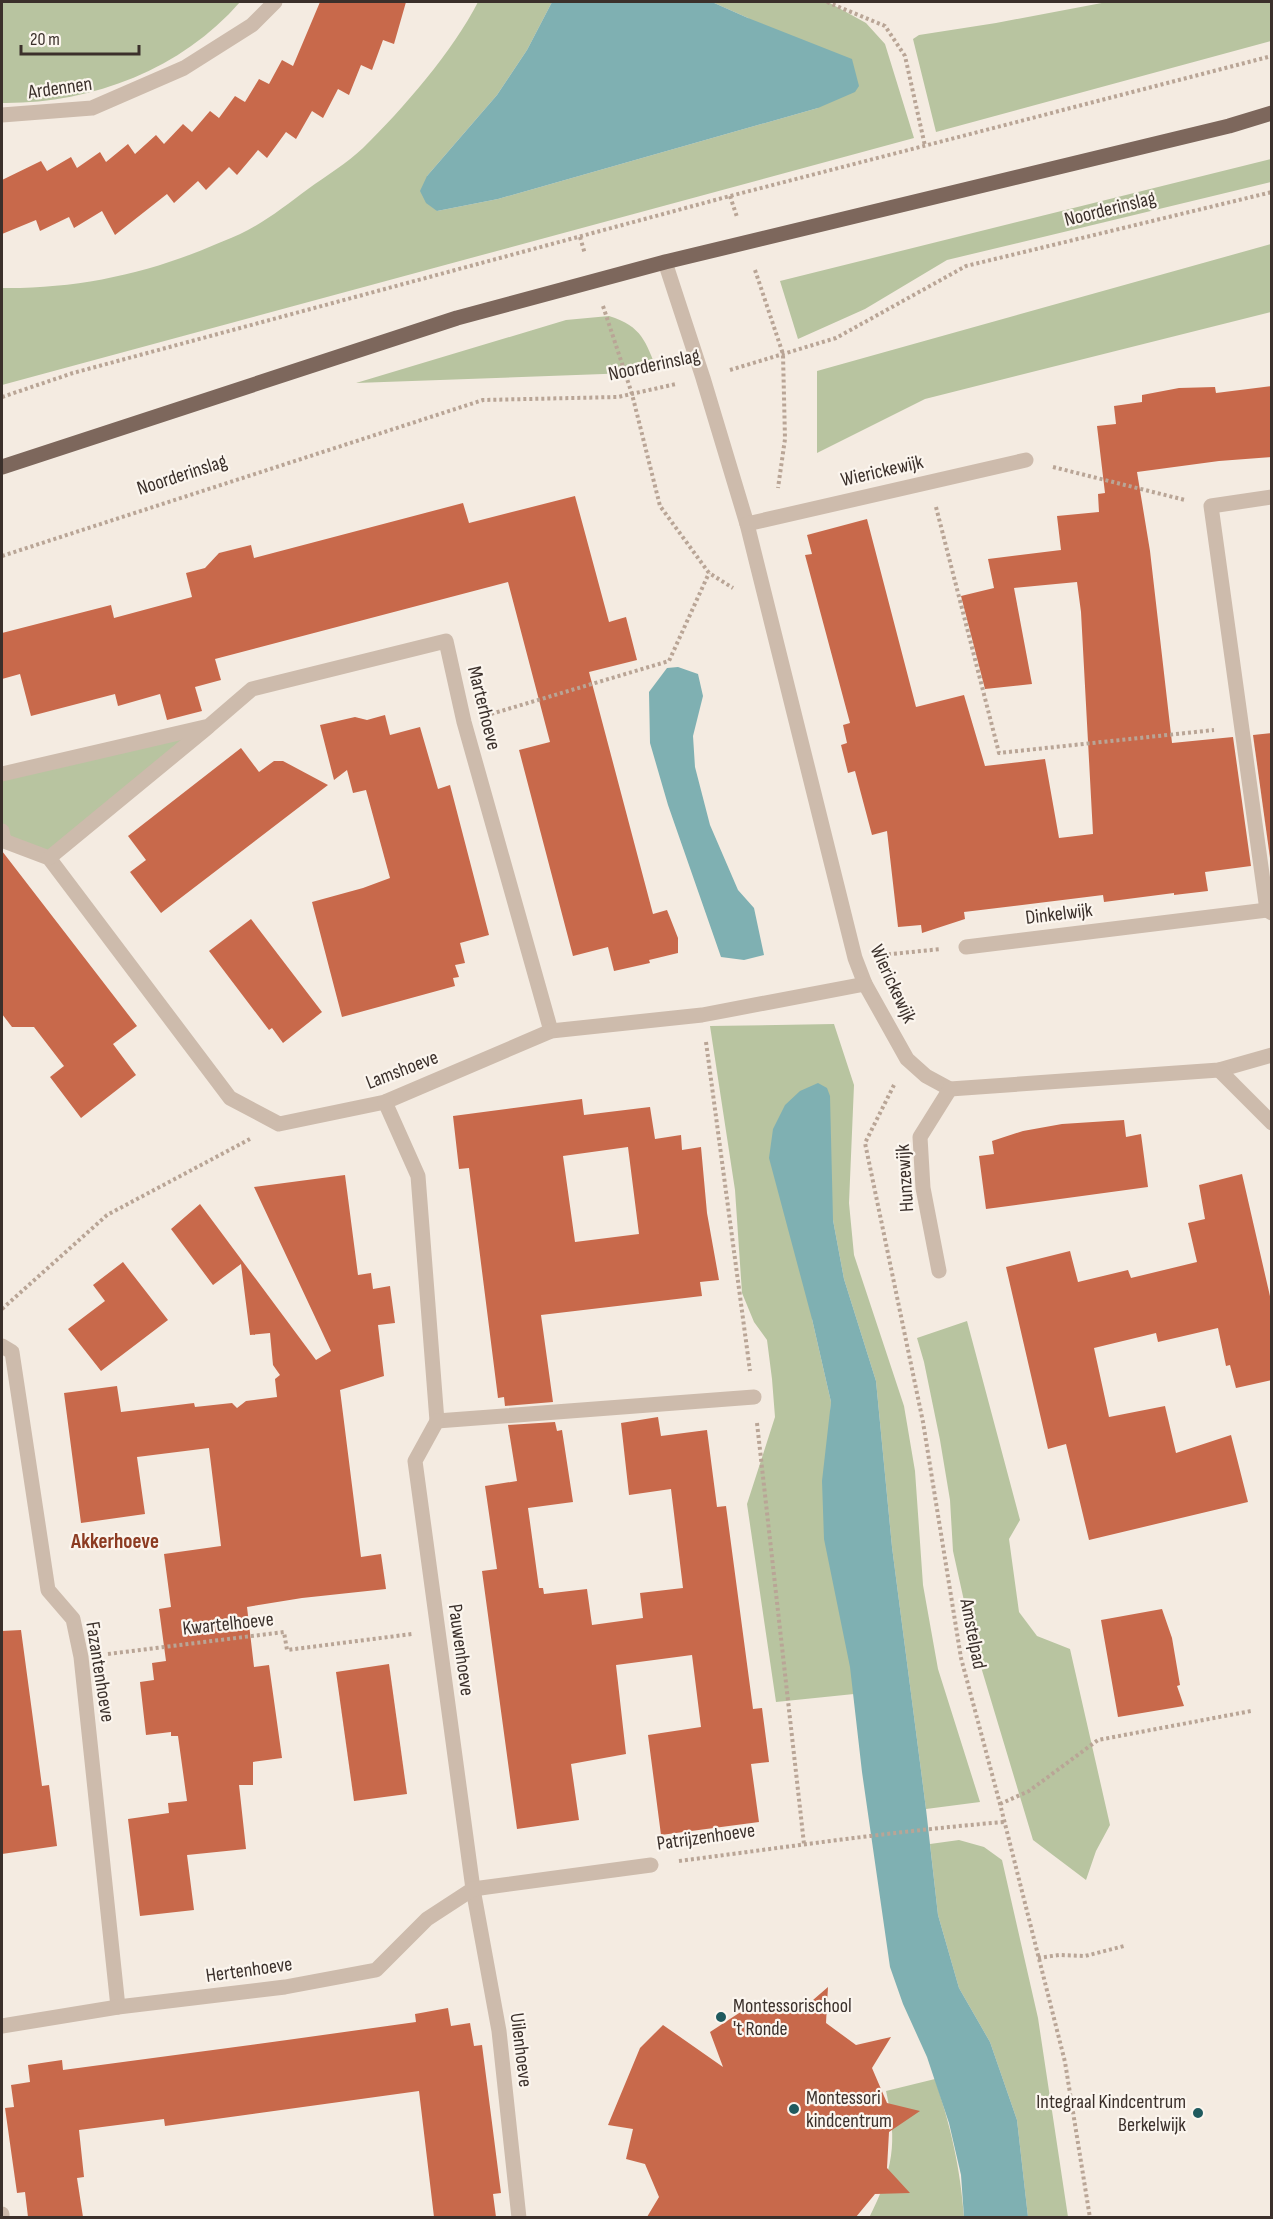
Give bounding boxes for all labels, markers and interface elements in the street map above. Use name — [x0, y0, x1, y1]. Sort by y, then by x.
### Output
scale bar — [21, 18, 140, 56]
text: 20 m — [30, 29, 60, 50]
street label: Ardennen — [25, 72, 94, 105]
street label: Noorderinslag — [1062, 186, 1158, 232]
street label: Noorderinslag — [606, 344, 702, 386]
street label: Noorderinslag — [134, 449, 230, 501]
street label: Wierickewijk — [839, 450, 926, 492]
street label: Marterhoeve — [462, 664, 506, 752]
street label: Dinkelwijk — [1024, 898, 1094, 930]
street label: Wierickewijk — [864, 941, 922, 1027]
street label: Lamshoeve — [362, 1045, 442, 1095]
street label: Hunzewijk — [891, 1143, 919, 1213]
district label: Akkerhoeve — [70, 1529, 159, 1554]
street label: Amstelpad — [954, 1596, 992, 1671]
street label: Pauwenhoeve — [443, 1603, 479, 1697]
street label: Kwartelhoeve — [181, 1607, 275, 1641]
street label: Fazantenhoeve — [80, 1620, 120, 1724]
street label: Patrijzenhoeve — [655, 1818, 757, 1856]
street label: Hertenhoeve — [204, 1952, 294, 1988]
place label: Montessorischool 't Ronde — [733, 1994, 852, 2041]
marker: Montessorischool 't Ronde — [714, 2010, 728, 2024]
street label: Uilenhoeve — [505, 2012, 537, 2088]
place label: Montessori kindcentrum — [806, 2086, 892, 2133]
place label: Integraal Kindcentrum Berkelwijk — [1036, 2090, 1186, 2137]
marker: Montessori kindcentrum — [787, 2102, 801, 2116]
marker: Integraal Kindcentrum Berkelwijk — [1191, 2106, 1205, 2120]

